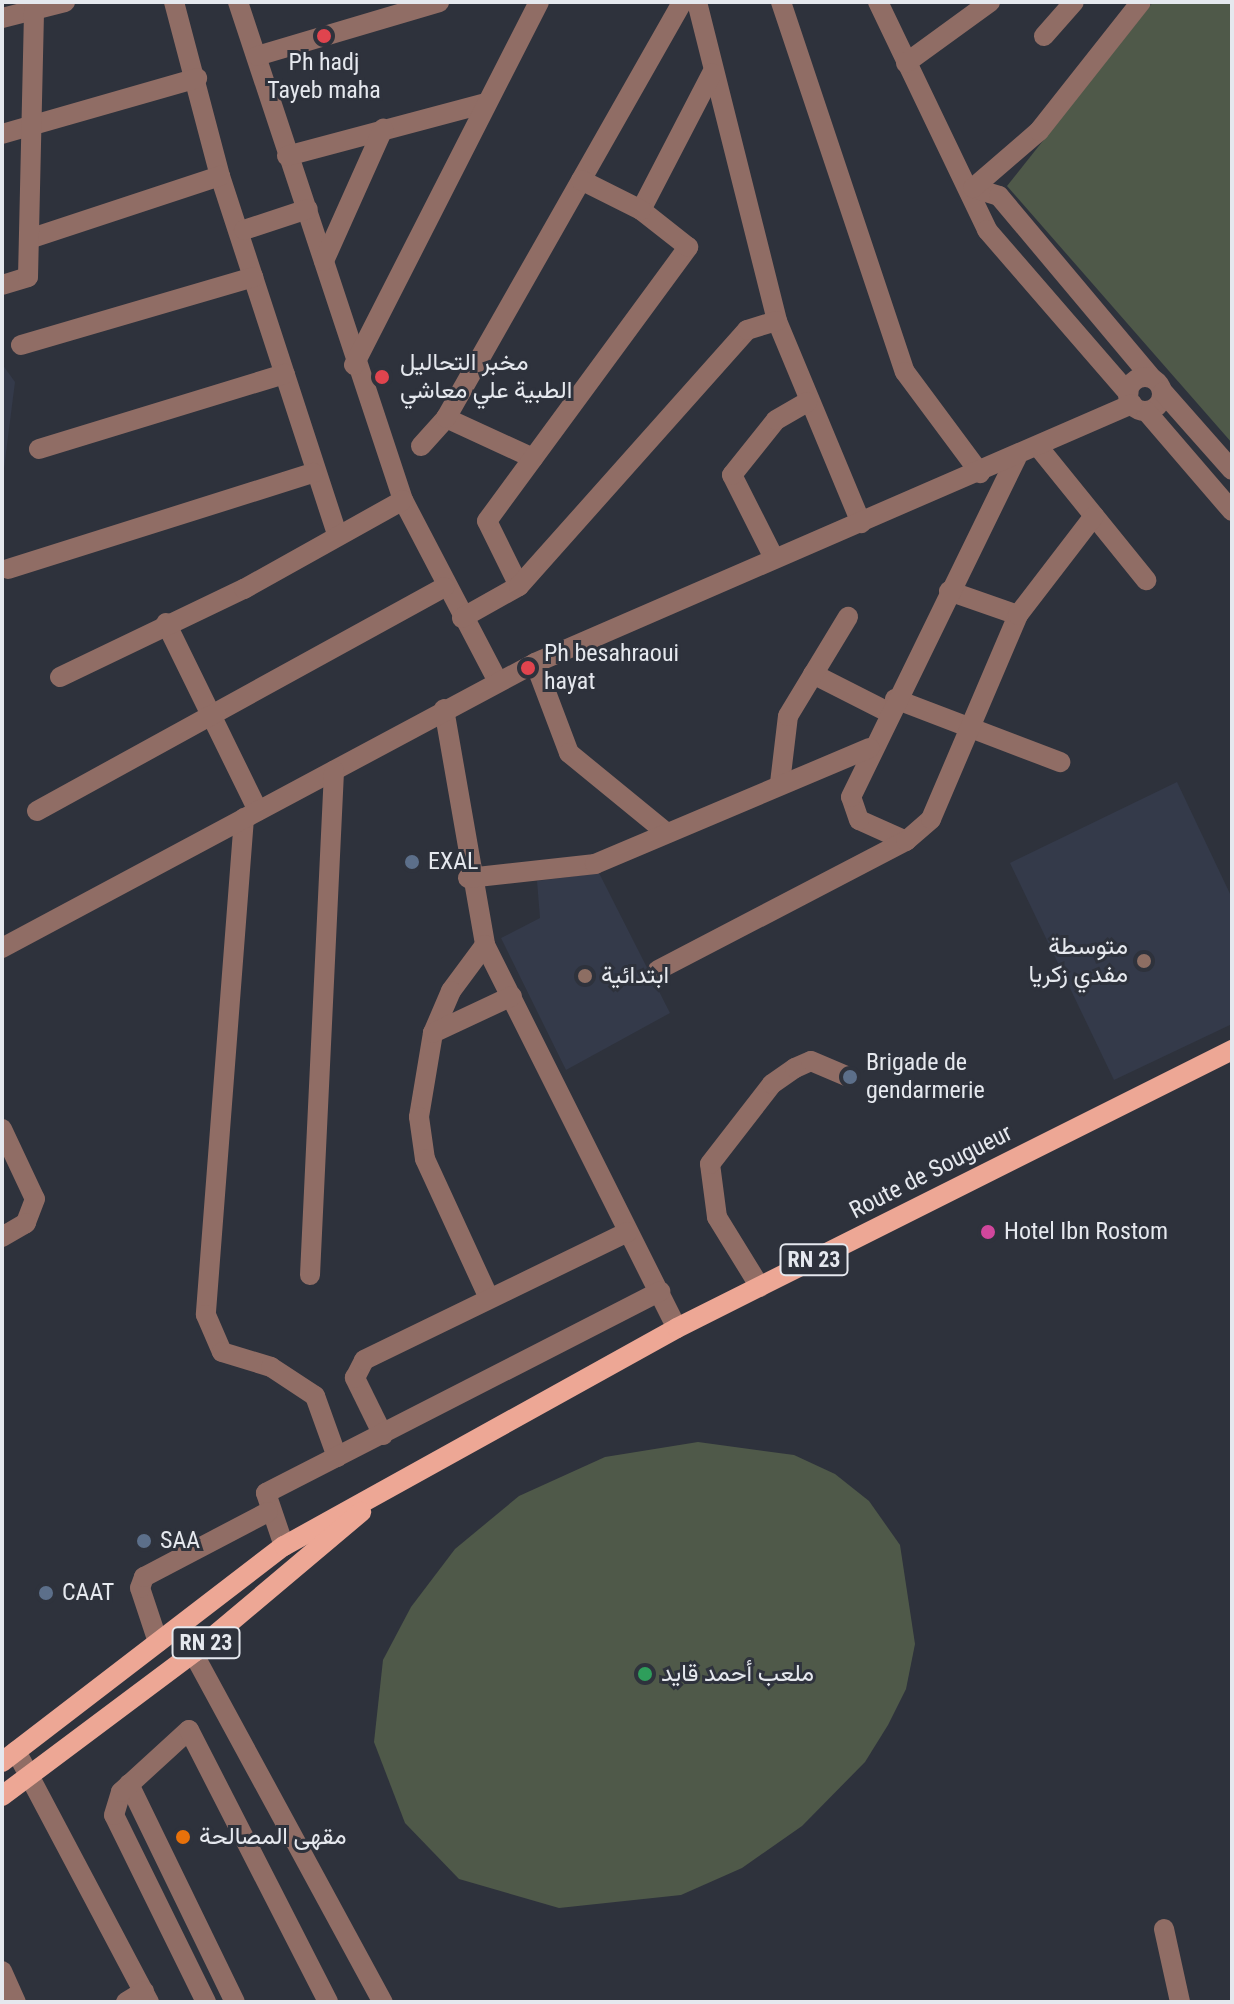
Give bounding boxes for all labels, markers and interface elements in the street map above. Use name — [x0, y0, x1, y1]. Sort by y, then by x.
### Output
marker: Ph hadj Tayeb maha — [315, 27, 333, 45]
place label: Ph hadj Tayeb maha — [267, 49, 381, 105]
place label: مخبر التحاليل الطبية علي معاشي — [400, 349, 572, 405]
marker: مخبر التحاليل الطبية علي معاشي — [371, 366, 393, 388]
place label: Ph besahraoui hayat — [544, 640, 679, 696]
marker: Ph besahraoui hayat — [519, 659, 537, 677]
place label: EXAL — [428, 848, 478, 876]
marker: EXAL — [403, 853, 421, 871]
place label: متوسطة مفدي زكريا — [1028, 933, 1128, 989]
marker: متوسطة مفدي زكريا — [1135, 952, 1153, 970]
place label: ابتدائية — [601, 962, 669, 990]
marker: ابتدائية — [576, 967, 594, 985]
place label: Brigade de gendarmerie — [866, 1049, 985, 1105]
marker: Brigade de gendarmerie — [841, 1068, 859, 1086]
street label: Route de Sougueur — [845, 1119, 1017, 1225]
place label: Hotel Ibn Rostom — [1004, 1218, 1168, 1246]
marker: Hotel Ibn Rostom — [979, 1223, 997, 1241]
road number: RN 23 — [778, 1242, 850, 1278]
place label: SAA — [160, 1527, 200, 1555]
marker: SAA — [135, 1532, 153, 1550]
place label: CAAT — [62, 1579, 114, 1607]
marker: CAAT — [37, 1584, 55, 1602]
road number: RN 23 — [170, 1625, 242, 1661]
place label: ملعب أحمد قايد — [661, 1660, 814, 1688]
marker: ملعب أحمد قايد — [636, 1665, 654, 1683]
place label: مقهى المصالحة — [199, 1823, 347, 1851]
marker: مقهى المصالحة — [174, 1828, 192, 1846]

